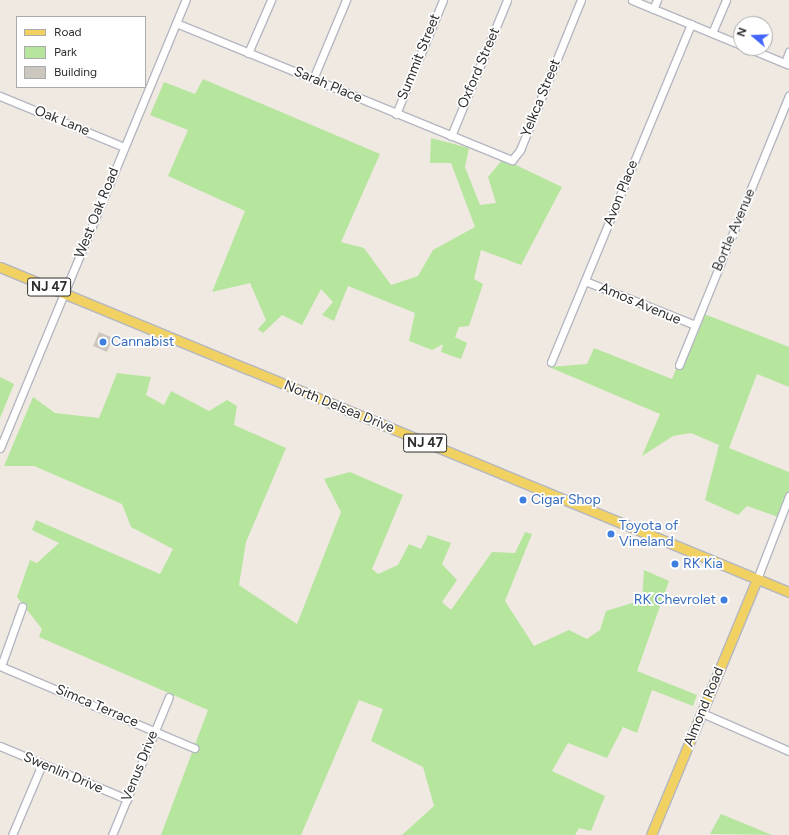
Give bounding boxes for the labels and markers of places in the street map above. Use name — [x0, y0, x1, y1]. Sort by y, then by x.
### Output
place label: Cannabist — [111, 334, 174, 350]
marker: Cannabist — [98, 337, 108, 347]
place label: Cigar Shop — [531, 492, 601, 508]
marker: Cigar Shop — [518, 495, 528, 505]
place label: Toyota of Vineland — [619, 518, 678, 550]
marker: Toyota of Vineland — [606, 529, 616, 539]
place label: RK Kia — [683, 556, 723, 572]
marker: RK Kia — [670, 559, 680, 569]
place label: RK Chevrolet — [634, 592, 716, 608]
marker: RK Chevrolet — [719, 595, 729, 605]

